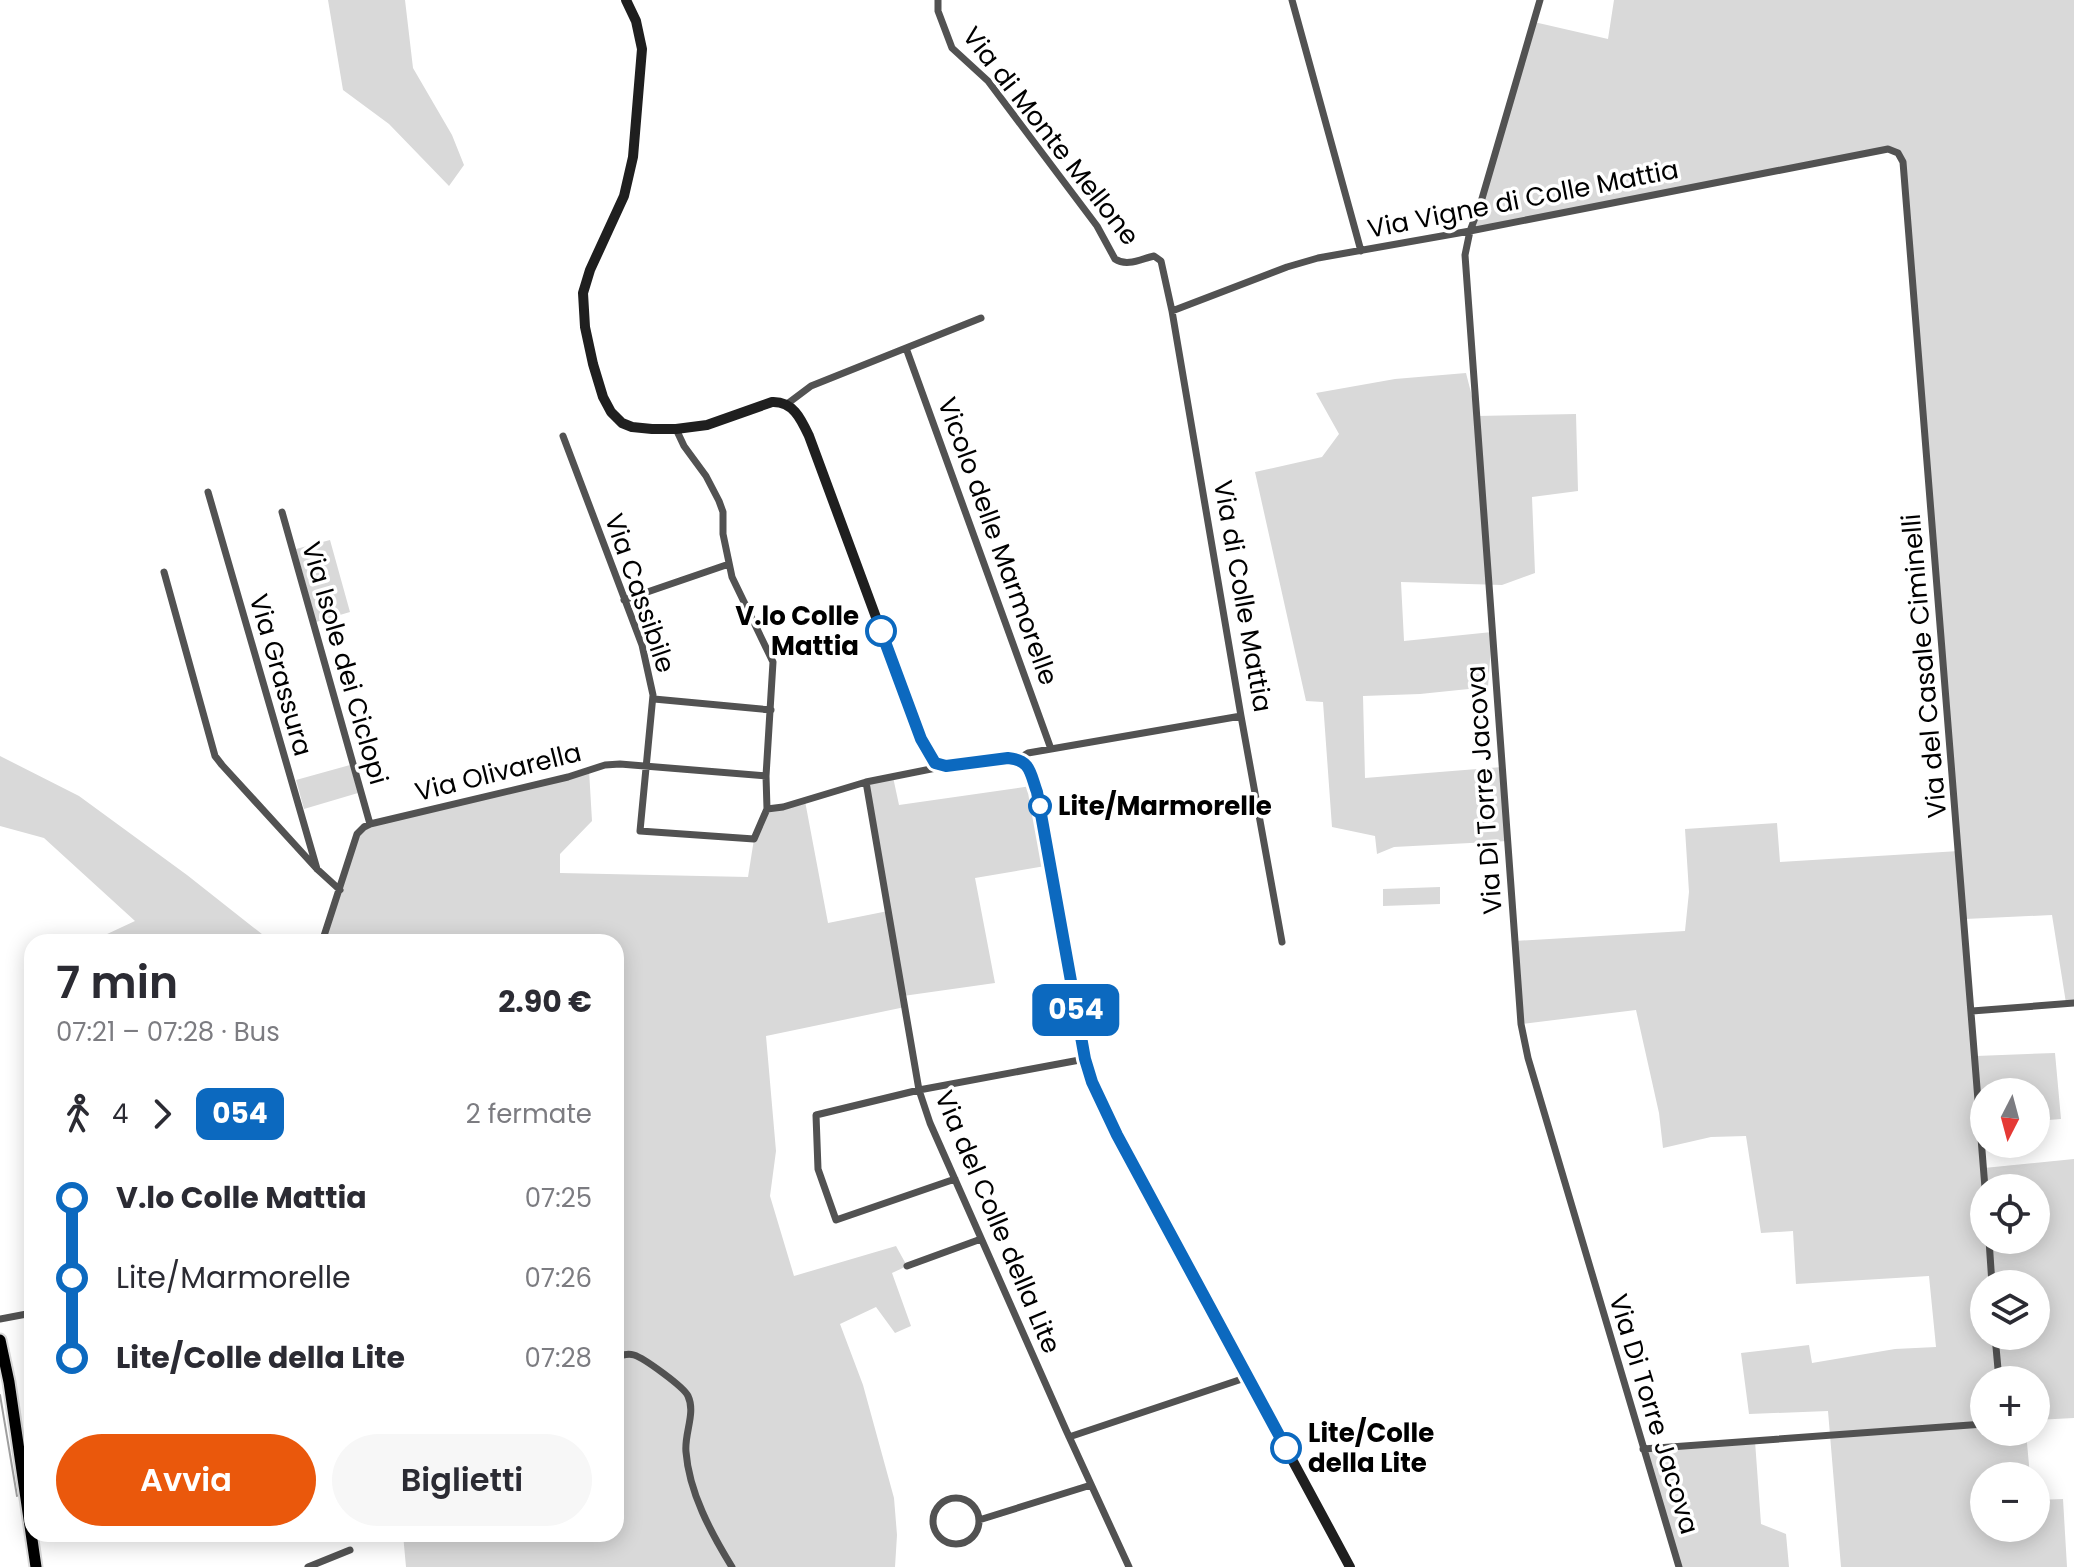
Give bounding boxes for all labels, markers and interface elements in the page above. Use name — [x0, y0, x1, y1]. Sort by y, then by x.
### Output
street label: Via di Monte Mellone — [954, 19, 1148, 253]
street label: Via Vigne di Colle Mattia — [1364, 151, 1682, 247]
street label: Vicolo delle Marmorelle — [929, 392, 1067, 690]
street label: Via di Colle Mattia — [1205, 477, 1281, 715]
street label: Via Cassibile — [596, 509, 684, 677]
street label: Via del Casale Ciminelli — [1893, 512, 1955, 820]
street label: Via Isole dei Ciclopi — [293, 537, 397, 789]
street label: Via Grassura — [241, 590, 321, 760]
place label: V.lo Colle Mattia — [735, 598, 859, 664]
marker: V.lo Colle Mattia — [866, 616, 896, 646]
street label: Via Di Torre Jacova — [1457, 664, 1511, 916]
street label: Via Olivarella — [411, 734, 585, 810]
place label: Lite/Marmorelle — [1058, 788, 1272, 824]
marker: Lite/Marmorelle — [1029, 795, 1051, 817]
text: 7 min — [56, 952, 178, 1013]
text: 2.90 € — [498, 980, 592, 1023]
line badge: 054 — [1030, 984, 1122, 1036]
text: 054 — [1048, 990, 1104, 1029]
text: 07:21 – 07:28 · Bus — [56, 1014, 280, 1050]
north arrow — [1970, 1078, 2050, 1158]
map controls — [1970, 1078, 2050, 1542]
street label: Via del Colle della Lite — [926, 1085, 1070, 1359]
icon: walk — [56, 1092, 100, 1136]
icon: forward — [140, 1092, 184, 1136]
text: 054 — [212, 1094, 268, 1133]
text: 4 — [112, 1096, 128, 1132]
text: 2 fermate — [466, 1096, 592, 1132]
button: locate — [1970, 1174, 2050, 1254]
text: V.lo Colle Mattia — [116, 1176, 367, 1219]
text: 07:25 — [525, 1180, 592, 1216]
text: Lite/Marmorelle — [116, 1256, 351, 1299]
text: 07:26 — [524, 1260, 592, 1296]
button: layers — [1970, 1270, 2050, 1350]
street label: Via Di Torre Jacova — [1600, 1290, 1708, 1538]
text: Lite/Colle della Lite — [116, 1336, 405, 1379]
text: 07:28 — [525, 1340, 592, 1376]
button: + — [1970, 1366, 2050, 1446]
place label: Lite/Colle della Lite — [1308, 1415, 1434, 1481]
marker: Lite/Colle della Lite — [1271, 1433, 1301, 1463]
button: Avvia — [56, 1434, 316, 1526]
button: Biglietti — [332, 1434, 592, 1526]
button: − — [1970, 1462, 2050, 1542]

